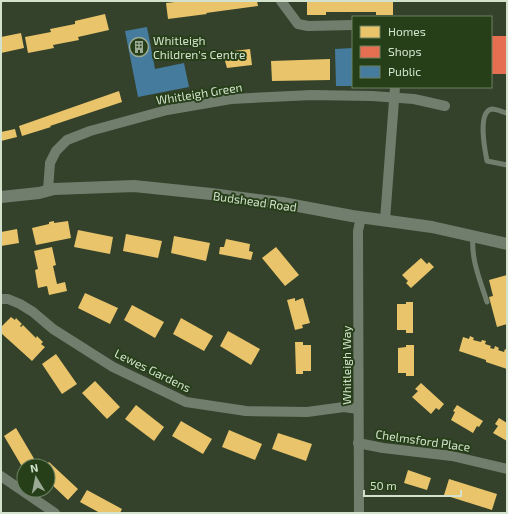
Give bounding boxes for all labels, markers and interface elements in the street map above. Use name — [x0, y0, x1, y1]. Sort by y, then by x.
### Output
legend — [352, 16, 492, 88]
text: Homes — [388, 24, 426, 38]
place label: Whitleigh Children's Centre — [153, 33, 245, 61]
building icon: Whitleigh Children's Centre — [128, 36, 150, 58]
text: Shops — [388, 44, 422, 58]
text: Public — [388, 64, 421, 78]
street label: Whitleigh Green — [155, 79, 243, 107]
street label: Budshead Road — [212, 188, 298, 214]
street label: Whitleigh Way — [339, 325, 353, 405]
street label: Lewes Gardens — [113, 346, 193, 394]
street label: Chelmsford Place — [375, 426, 471, 454]
north arrow — [16, 458, 56, 498]
text: N — [29, 461, 39, 475]
scale bar — [364, 472, 461, 498]
text: 50 m — [370, 478, 397, 492]

